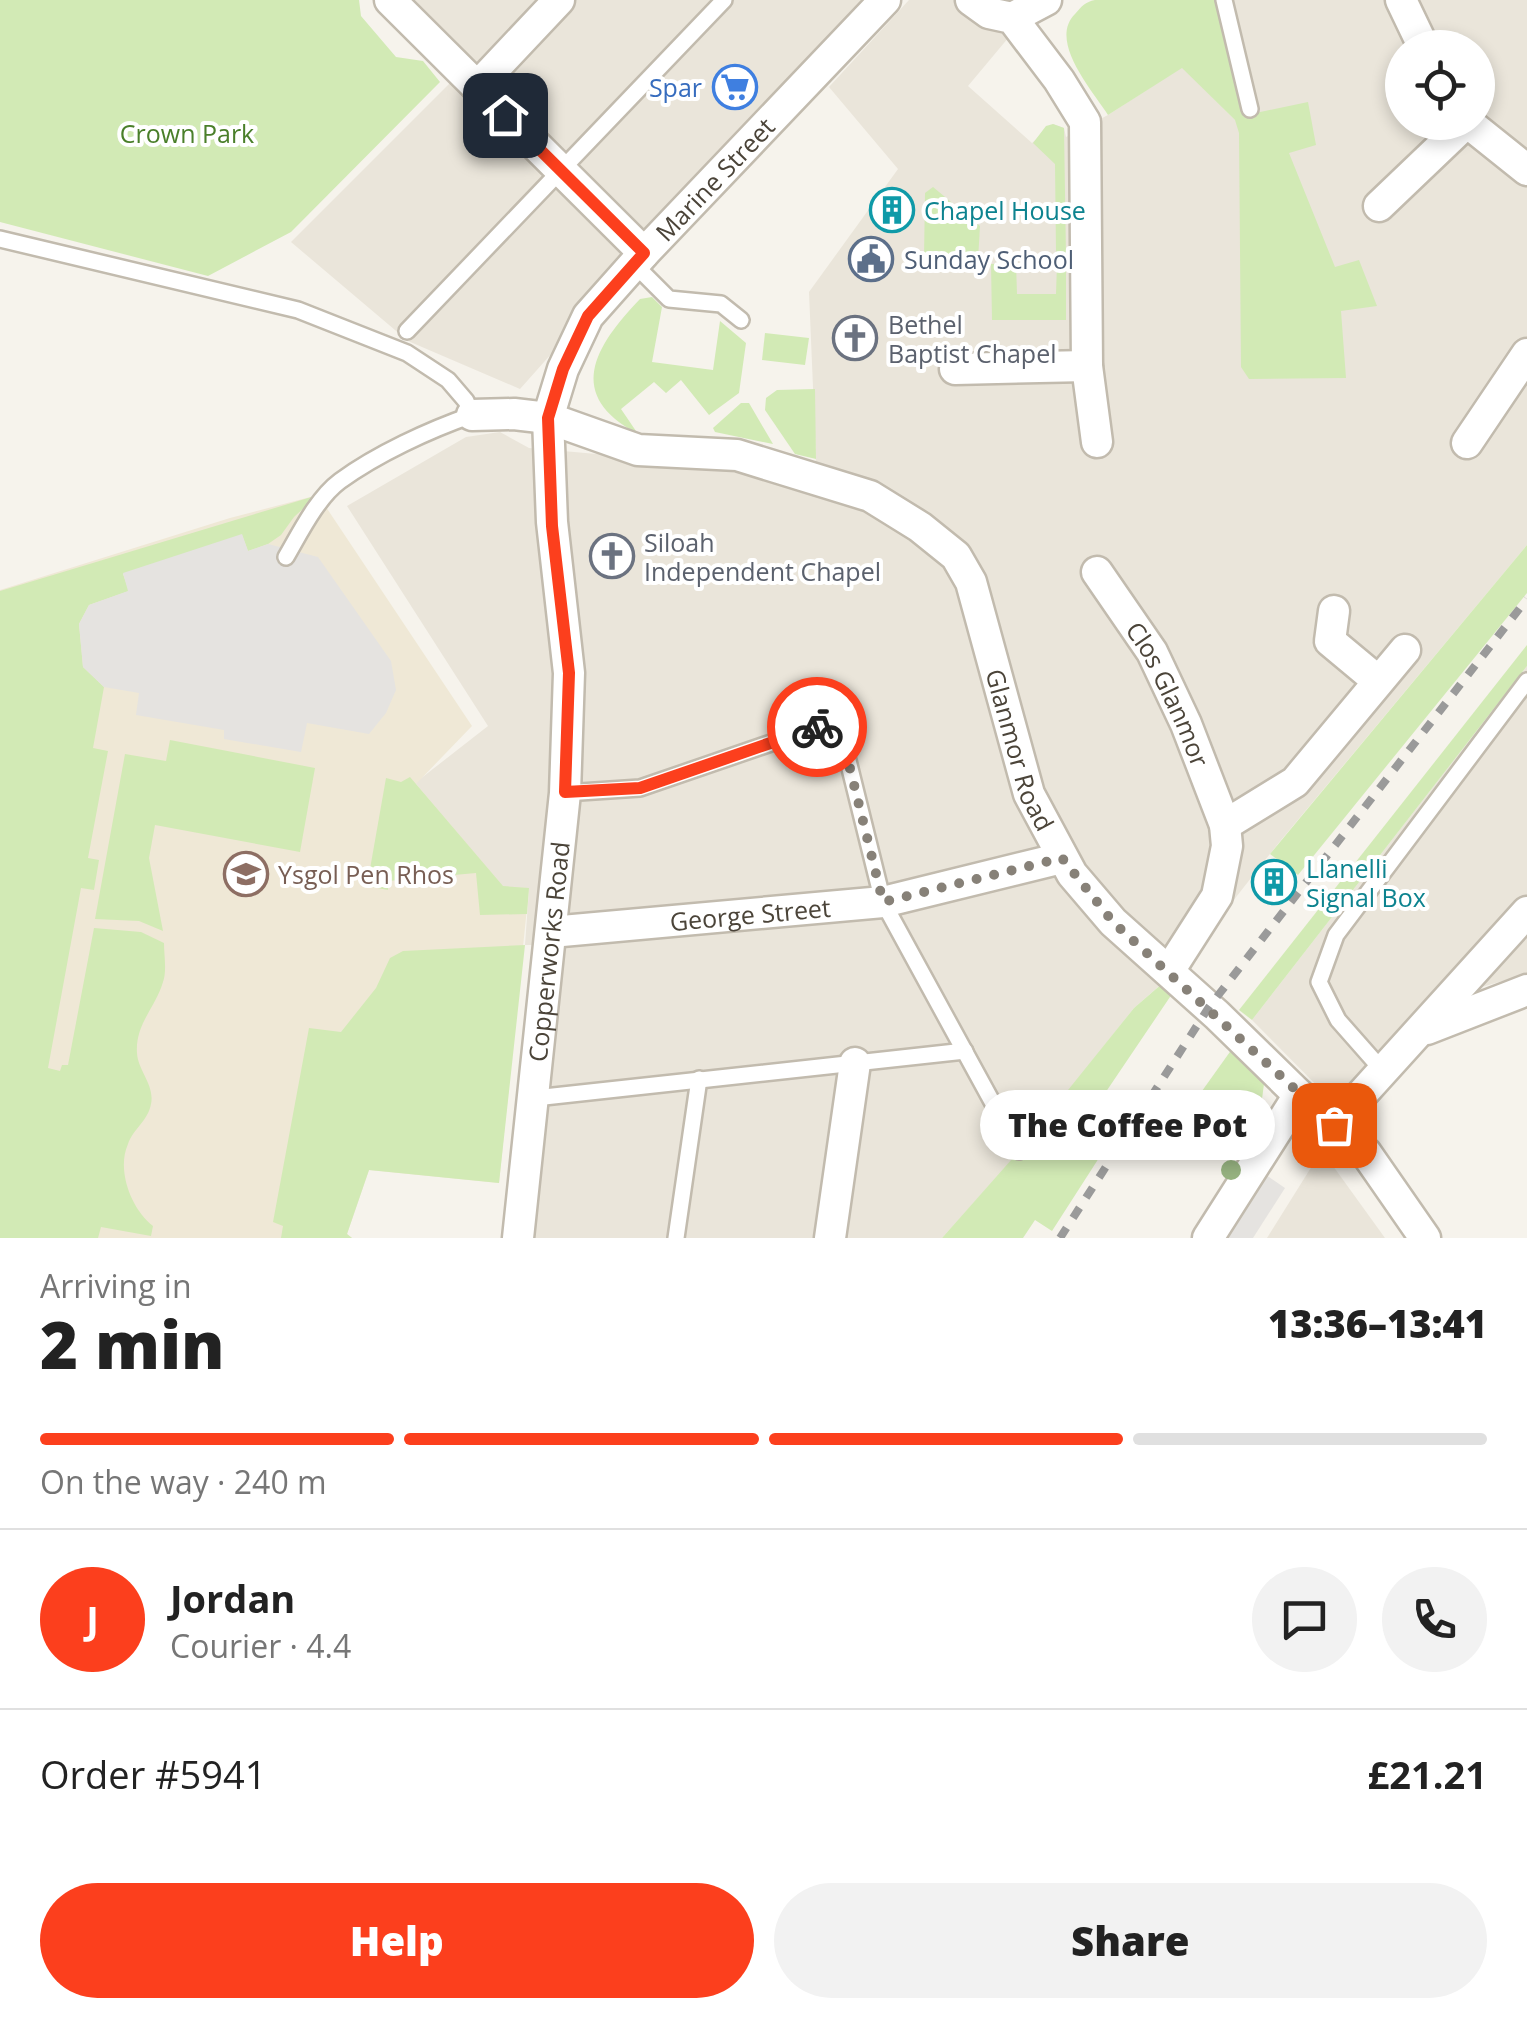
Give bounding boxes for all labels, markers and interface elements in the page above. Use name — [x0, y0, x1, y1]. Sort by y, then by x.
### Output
map controls — [1385, 30, 1495, 140]
button: locate — [1385, 30, 1495, 140]
supermarket icon: Spar — [712, 64, 758, 110]
place label: Spar — [649, 70, 702, 104]
pin — [463, 73, 548, 158]
icon: home — [478, 88, 533, 143]
street label: Marine Street — [648, 110, 782, 248]
park label: Crown Park — [120, 116, 254, 150]
building icon: Chapel House — [869, 187, 915, 233]
place label: Chapel House — [924, 193, 1086, 227]
public building icon: Sunday School — [848, 236, 894, 282]
place label: Sunday School — [904, 242, 1074, 276]
place label: Bethel Baptist Chapel — [888, 307, 1057, 370]
church icon: Bethel Baptist Chapel — [832, 315, 878, 361]
place label: Siloah Independent Chapel — [644, 525, 881, 588]
church icon: Siloah Independent Chapel — [589, 533, 635, 579]
street label: Clos Glanmor — [1119, 614, 1218, 771]
street label: Glanmor Road — [979, 665, 1063, 837]
courier — [767, 677, 867, 777]
icon: bike — [790, 700, 845, 755]
street label: Copperworks Road — [520, 840, 577, 1064]
school or university icon: Ysgol Pen Rhos — [223, 851, 269, 897]
place label: Llanelli Signal Box — [1306, 851, 1426, 914]
place label: Ysgol Pen Rhos — [278, 857, 454, 891]
building icon: Llanelli Signal Box — [1251, 859, 1297, 905]
street label: George Street — [668, 890, 832, 938]
pin — [1292, 1083, 1377, 1168]
callout: The Coffee Pot — [979, 1090, 1274, 1160]
icon: bag — [1307, 1098, 1362, 1153]
text: The Coffee Pot — [1008, 1103, 1247, 1146]
text: Arriving in — [40, 1264, 192, 1307]
text: 13:36–13:41 — [1268, 1297, 1487, 1349]
text: 2 min — [40, 1300, 225, 1388]
text: On the way · 240 m — [40, 1460, 327, 1503]
button: chat — [1252, 1567, 1357, 1672]
button: phone — [1382, 1567, 1487, 1672]
text: Jordan — [170, 1572, 295, 1624]
text: J — [86, 1593, 99, 1645]
text: Courier · 4.4 — [170, 1624, 351, 1667]
text: Order #5941 — [40, 1748, 267, 1800]
text: £21.21 — [1368, 1748, 1487, 1800]
button: Help — [40, 1883, 754, 1998]
button: Share — [774, 1883, 1487, 1998]

